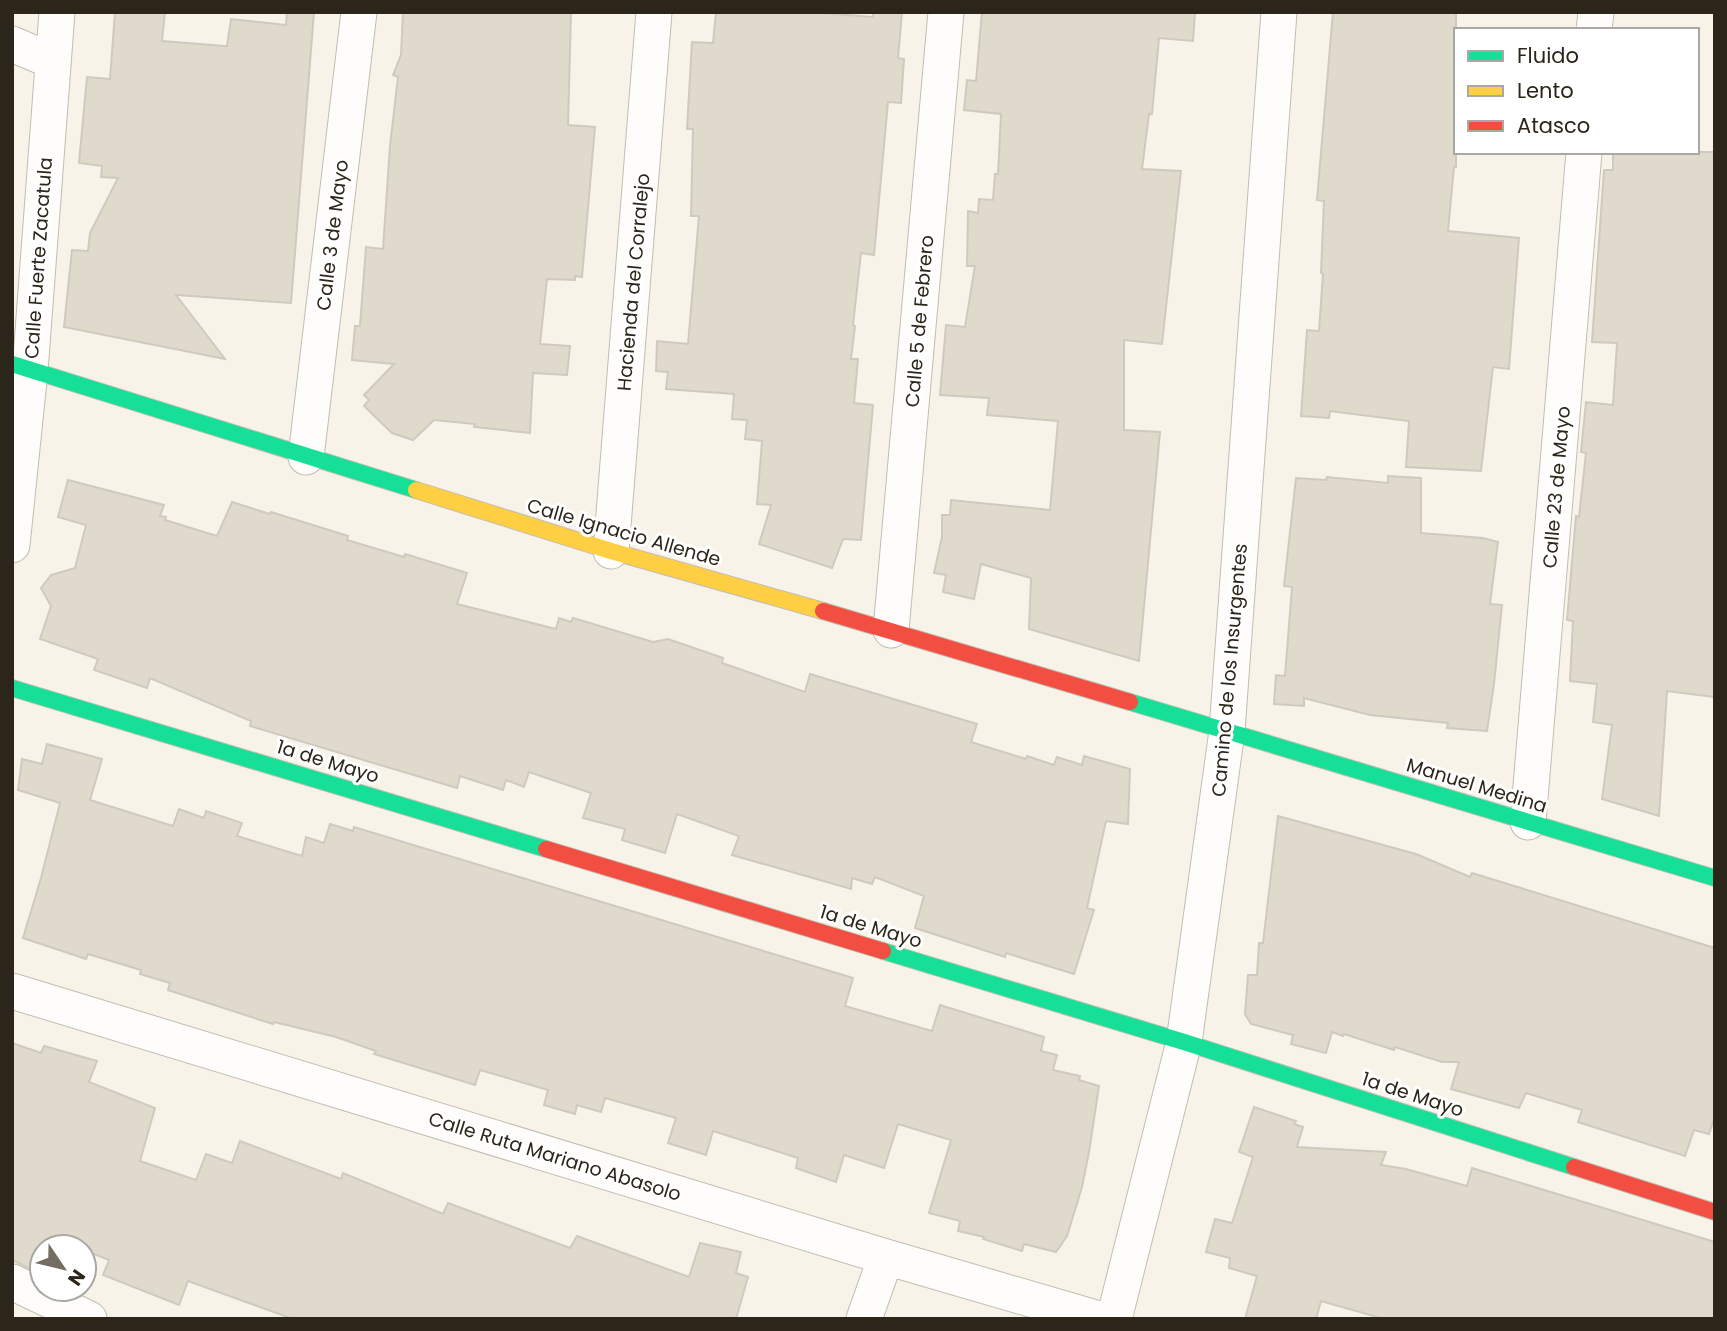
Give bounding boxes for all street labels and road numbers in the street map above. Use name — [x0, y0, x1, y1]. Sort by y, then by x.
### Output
street label: Calle Fuerte Zacatula — [18, 156, 59, 360]
street label: Calle 3 de Mayo — [310, 158, 355, 312]
street label: Hacienda del Corralejo — [611, 172, 656, 392]
street label: Calle 5 de Febrero — [899, 234, 940, 408]
street label: Calle 23 de Mayo — [1536, 405, 1577, 569]
street label: Calle Ignacio Allende — [524, 492, 724, 573]
street label: Camino de los Insurgentes — [1205, 542, 1254, 798]
street label: 1a de Mayo — [273, 733, 382, 790]
street label: Manuel Medina — [1403, 751, 1550, 820]
street label: 1a de Mayo — [816, 898, 925, 955]
street label: 1a de Mayo — [1358, 1065, 1467, 1124]
street label: Calle Ruta Mariano Abasolo — [425, 1105, 684, 1208]

